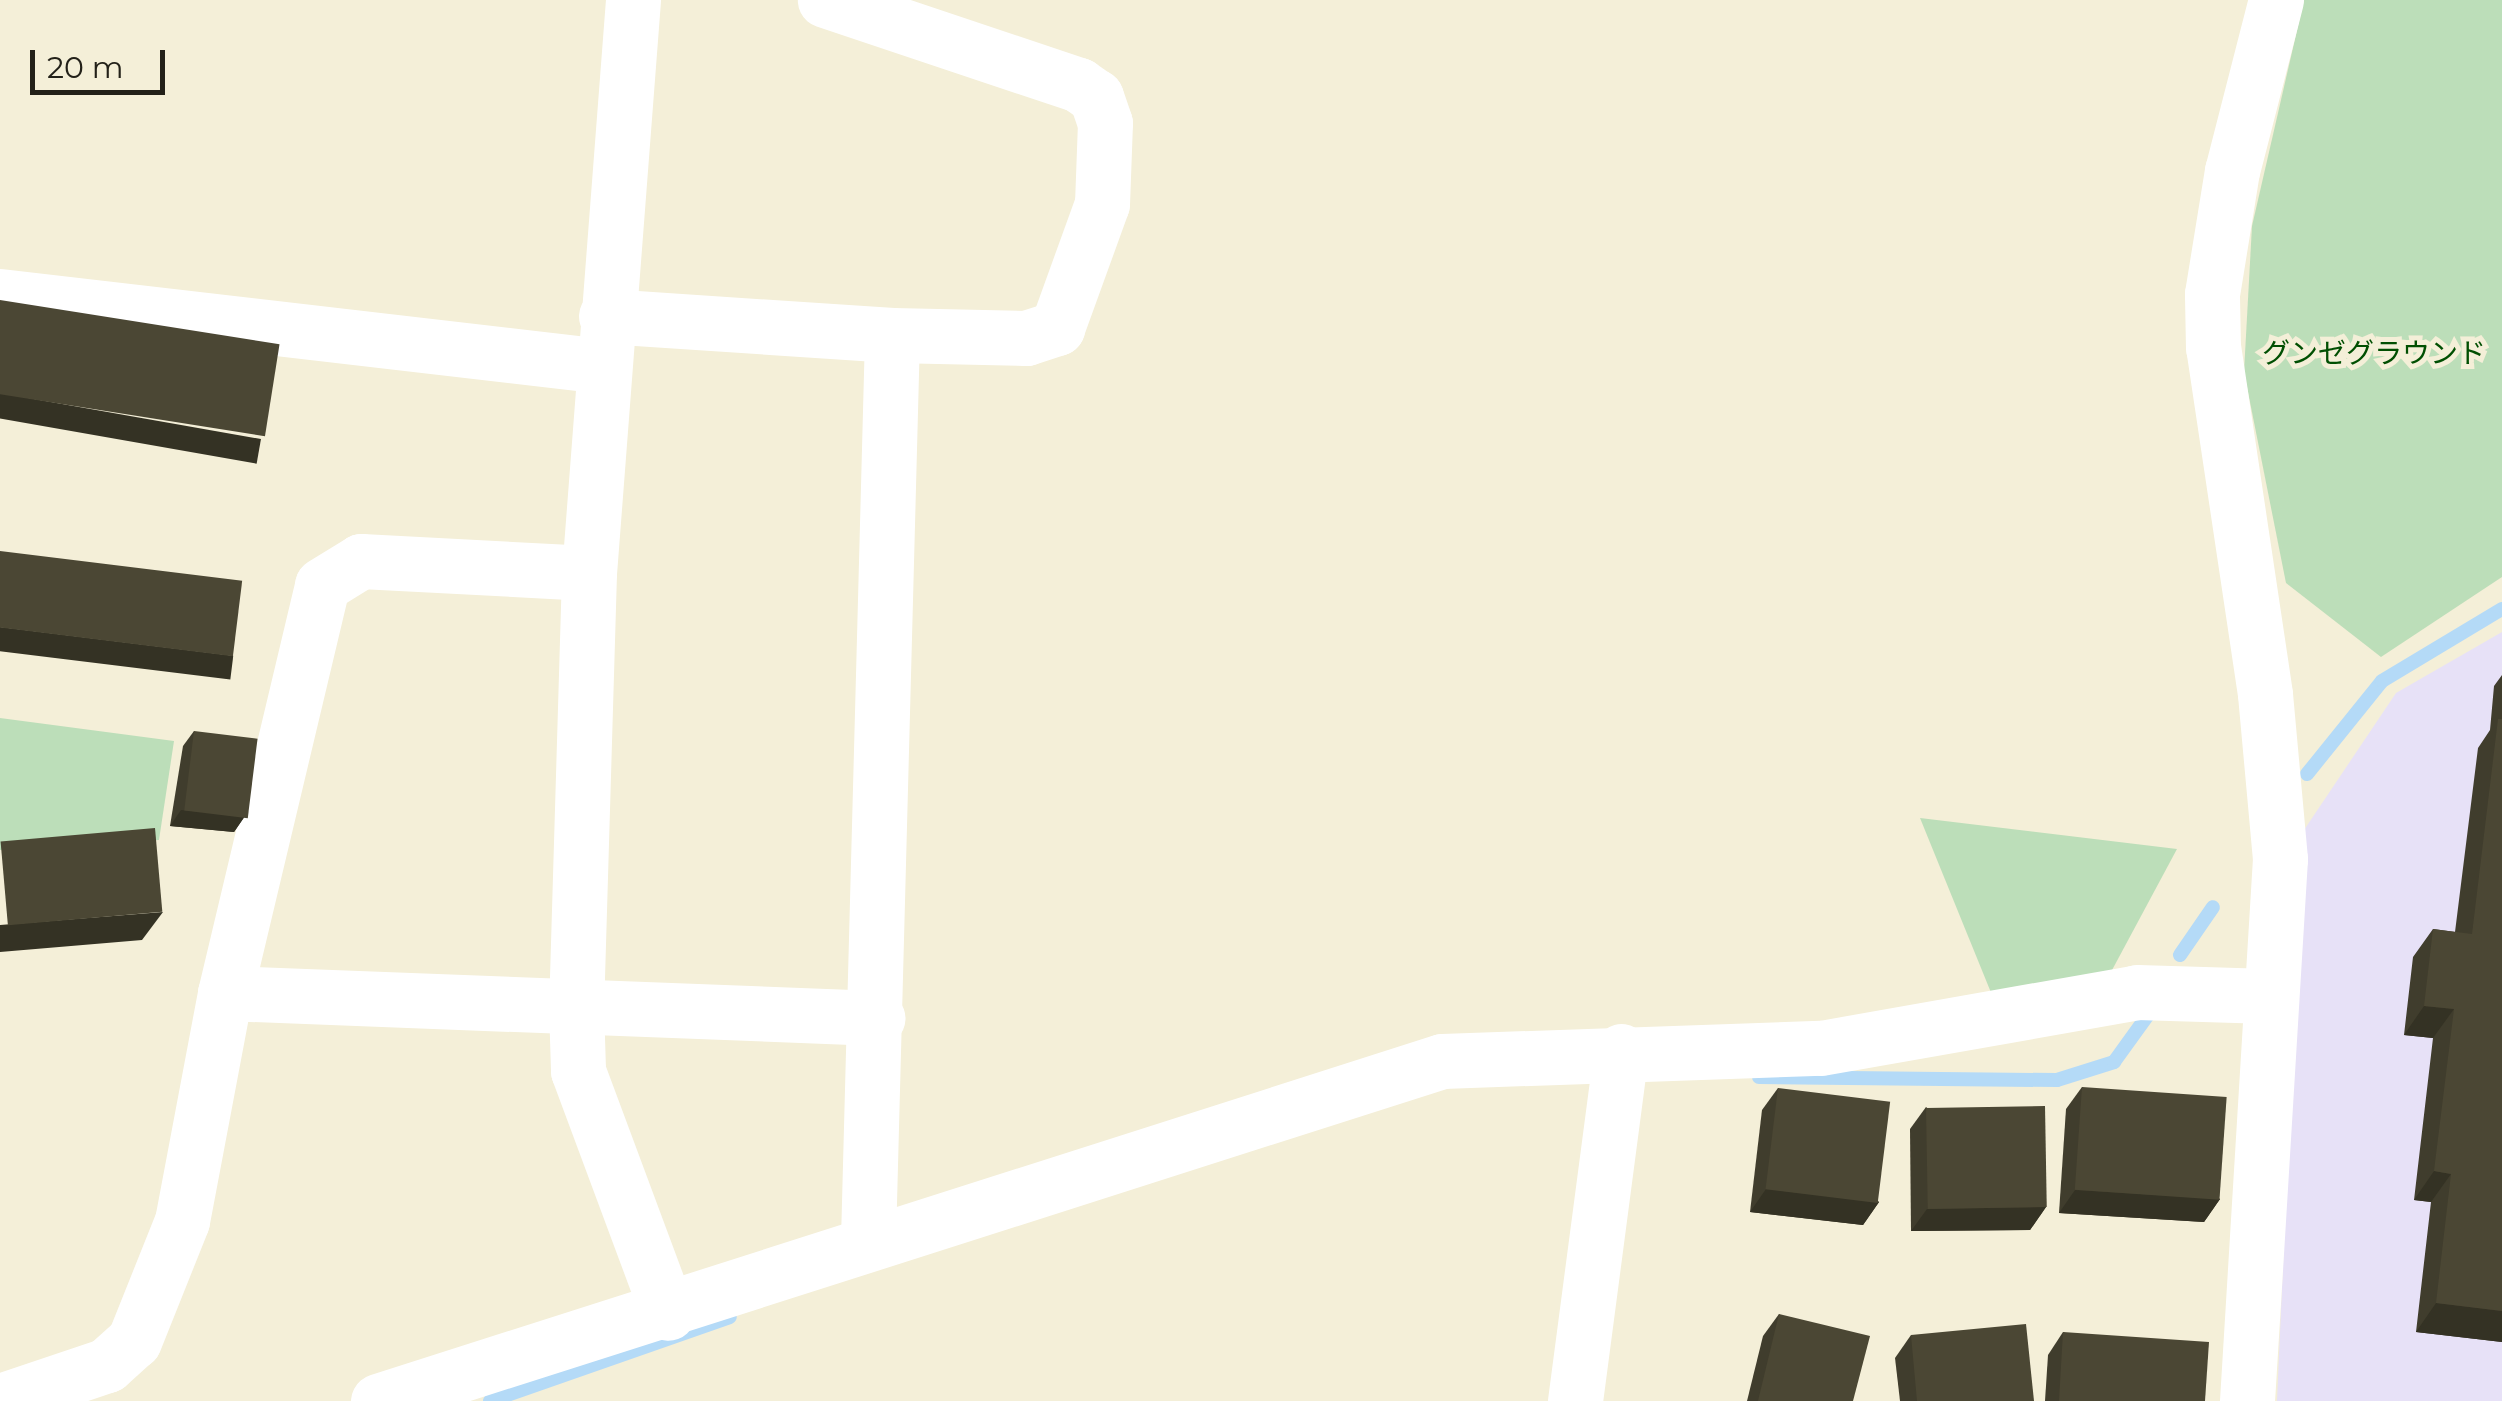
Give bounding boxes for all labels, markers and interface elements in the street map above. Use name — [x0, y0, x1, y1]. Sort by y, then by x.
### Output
scale bar — [35, 30, 170, 92]
text: 20 m — [47, 49, 124, 86]
park label: グンゼグラウンド — [2262, 336, 2486, 370]

